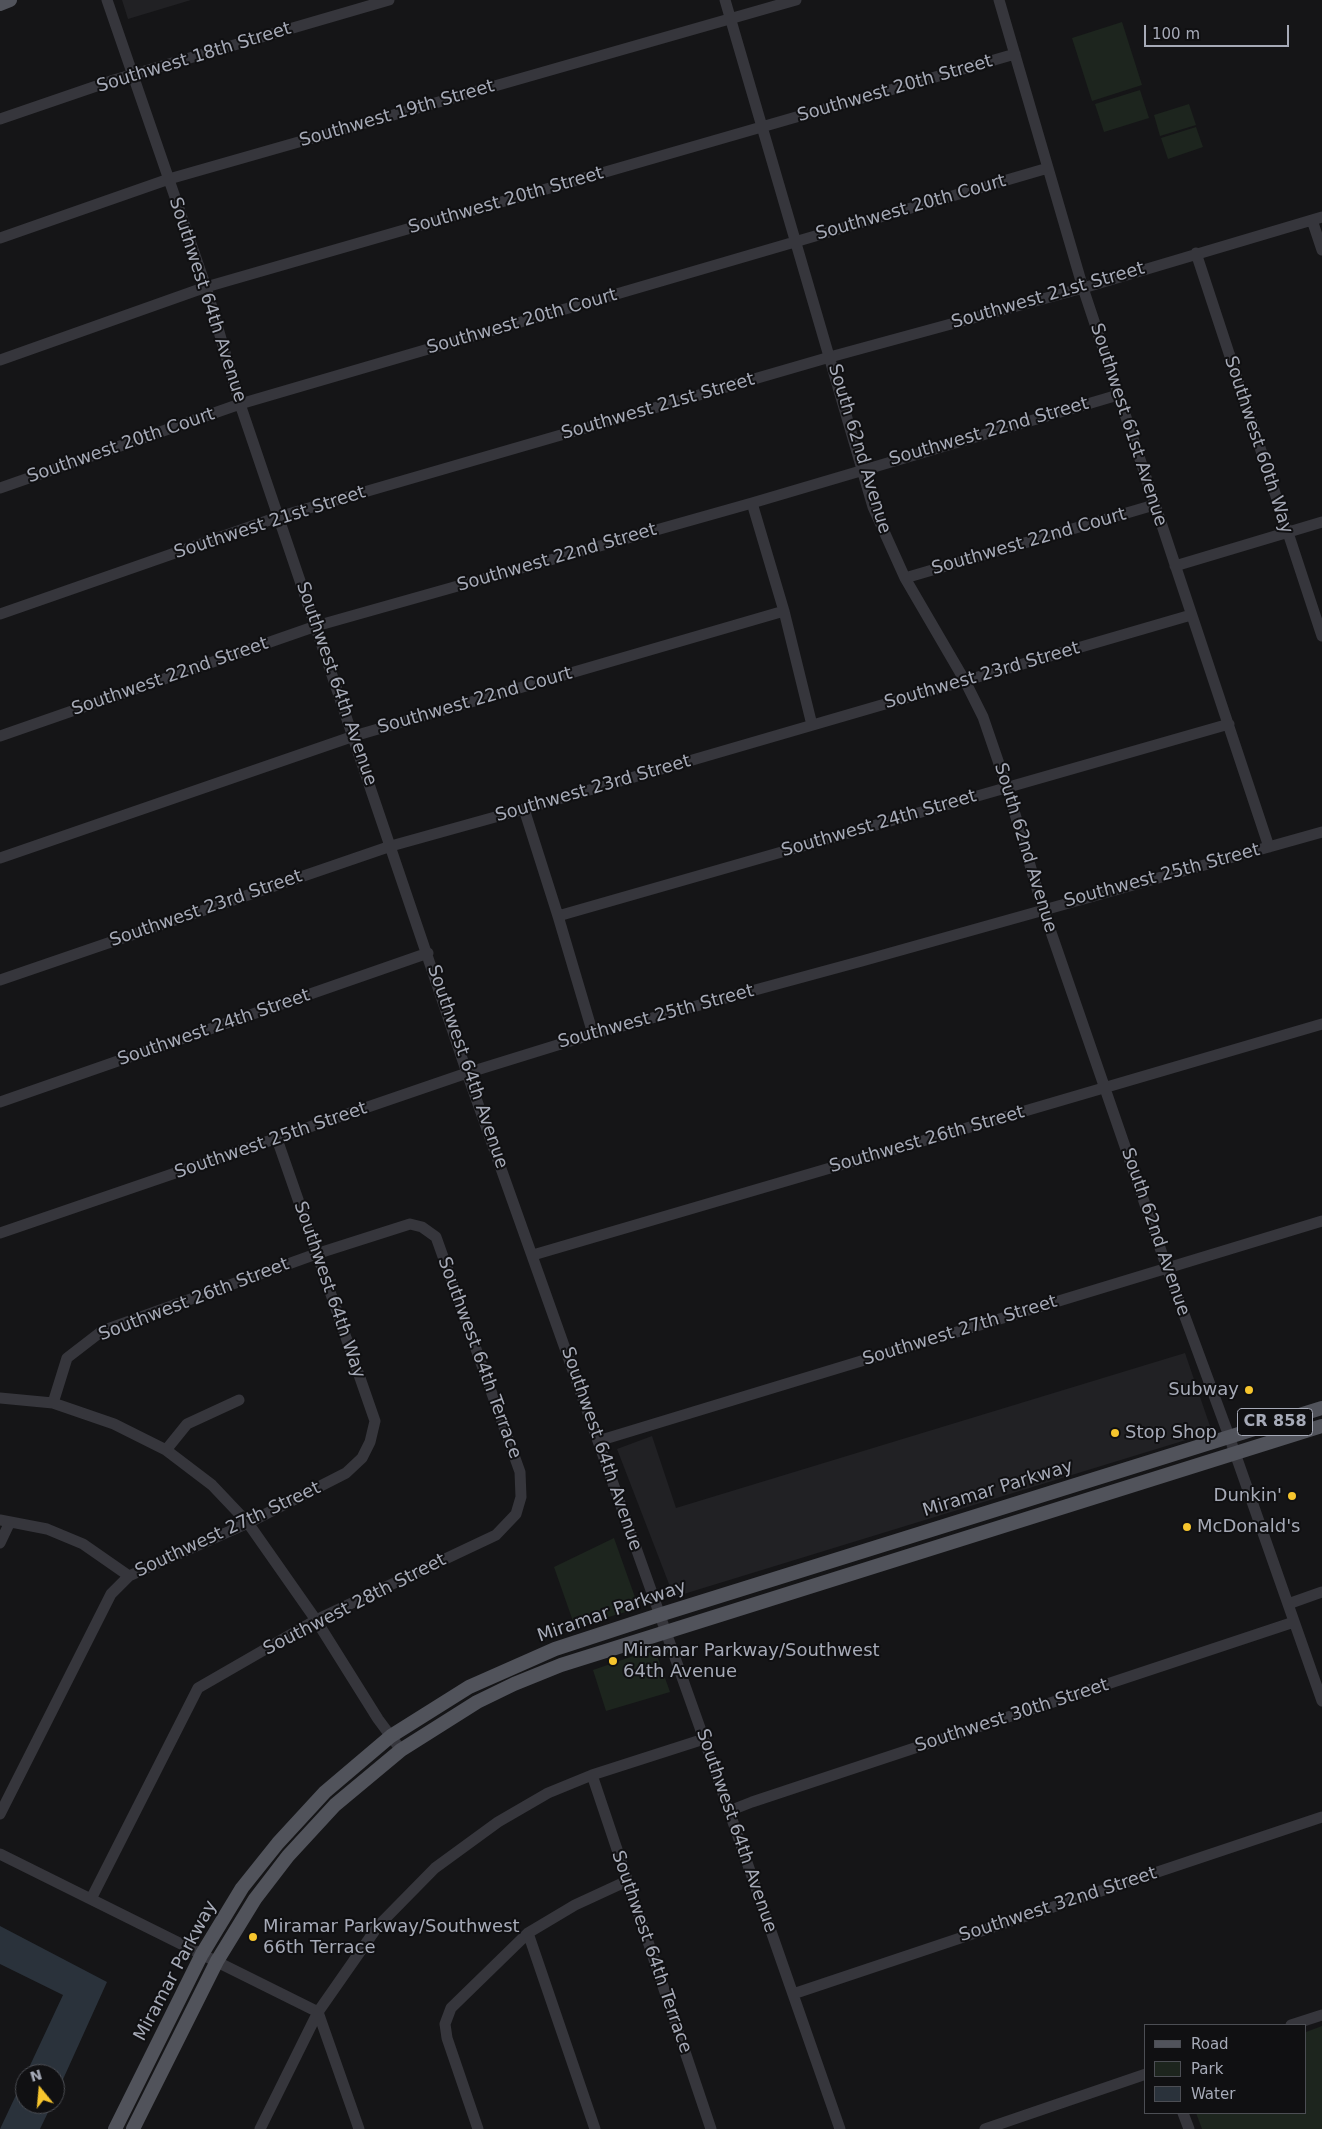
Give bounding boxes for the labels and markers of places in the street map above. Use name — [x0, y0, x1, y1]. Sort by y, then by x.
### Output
place label: Subway — [1168, 1379, 1239, 1401]
marker: Subway — [1243, 1384, 1255, 1396]
place label: Stop Shop — [1125, 1422, 1217, 1444]
marker: Stop Shop — [1109, 1427, 1121, 1439]
place label: Dunkin' — [1214, 1485, 1282, 1507]
marker: Dunkin' — [1286, 1490, 1298, 1502]
place label: McDonald's — [1197, 1516, 1300, 1538]
marker: McDonald's — [1181, 1521, 1193, 1533]
place label: Miramar Parkway/Southwest 64th Avenue — [623, 1640, 880, 1682]
marker: Miramar Parkway/Southwest 64th Avenue — [607, 1655, 619, 1667]
place label: Miramar Parkway/Southwest 66th Terrace — [263, 1916, 520, 1958]
marker: Miramar Parkway/Southwest 66th Terrace — [247, 1931, 259, 1943]

